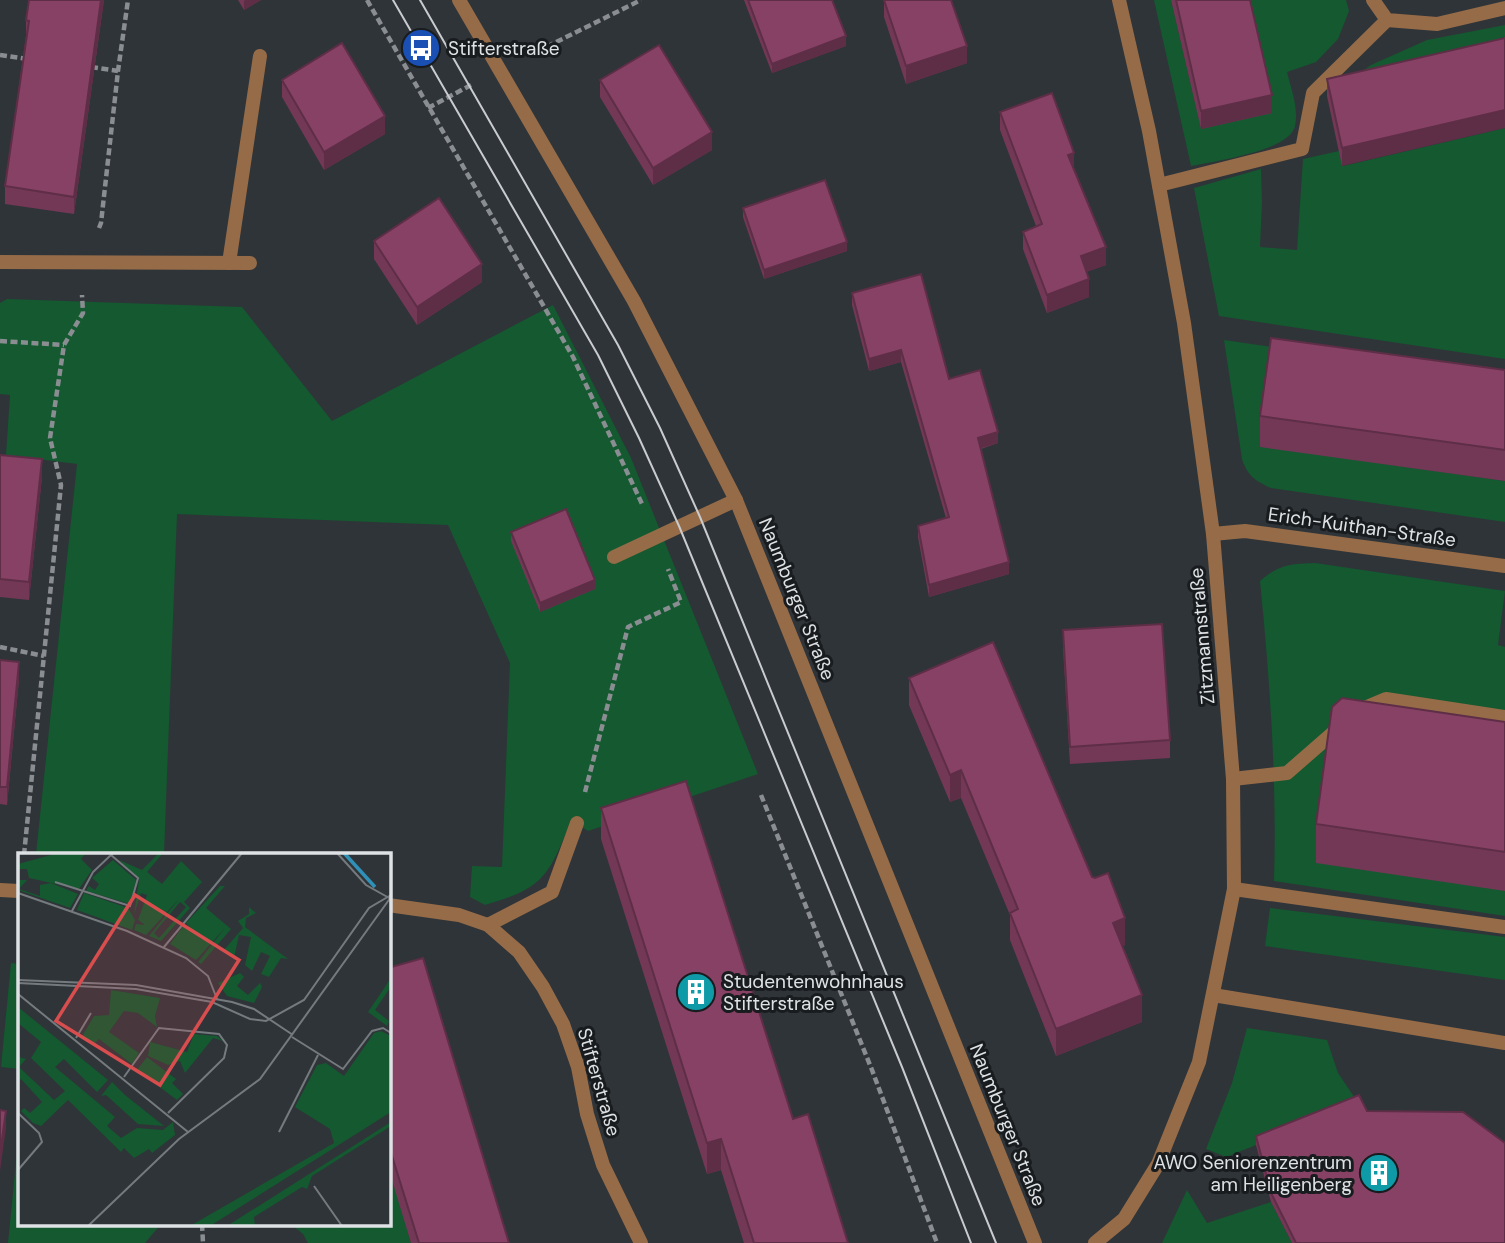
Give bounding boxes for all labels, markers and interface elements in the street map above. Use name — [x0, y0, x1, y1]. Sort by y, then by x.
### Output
bus stop icon: Stifterstraße — [400, 27, 442, 69]
place label: Stifterstraße — [448, 36, 560, 61]
street label: Erich-Kuithan-Straße — [1266, 501, 1458, 553]
street label: Naumburger Straße — [753, 514, 841, 684]
street label: Zitzmannstraße — [1184, 567, 1220, 705]
inset map — [18, 853, 390, 1226]
place label: Studentenwohnhaus Stifterstraße — [723, 969, 904, 1016]
building icon: Studentenwohnhaus Stifterstraße — [675, 971, 717, 1013]
street label: Stifterstraße — [572, 1025, 626, 1139]
street label: Naumburger Straße — [964, 1040, 1052, 1210]
place label: AWO Seniorenzentrum am Heiligenberg — [1153, 1150, 1352, 1197]
building icon: AWO Seniorenzentrum am Heiligenberg — [1358, 1152, 1400, 1194]

